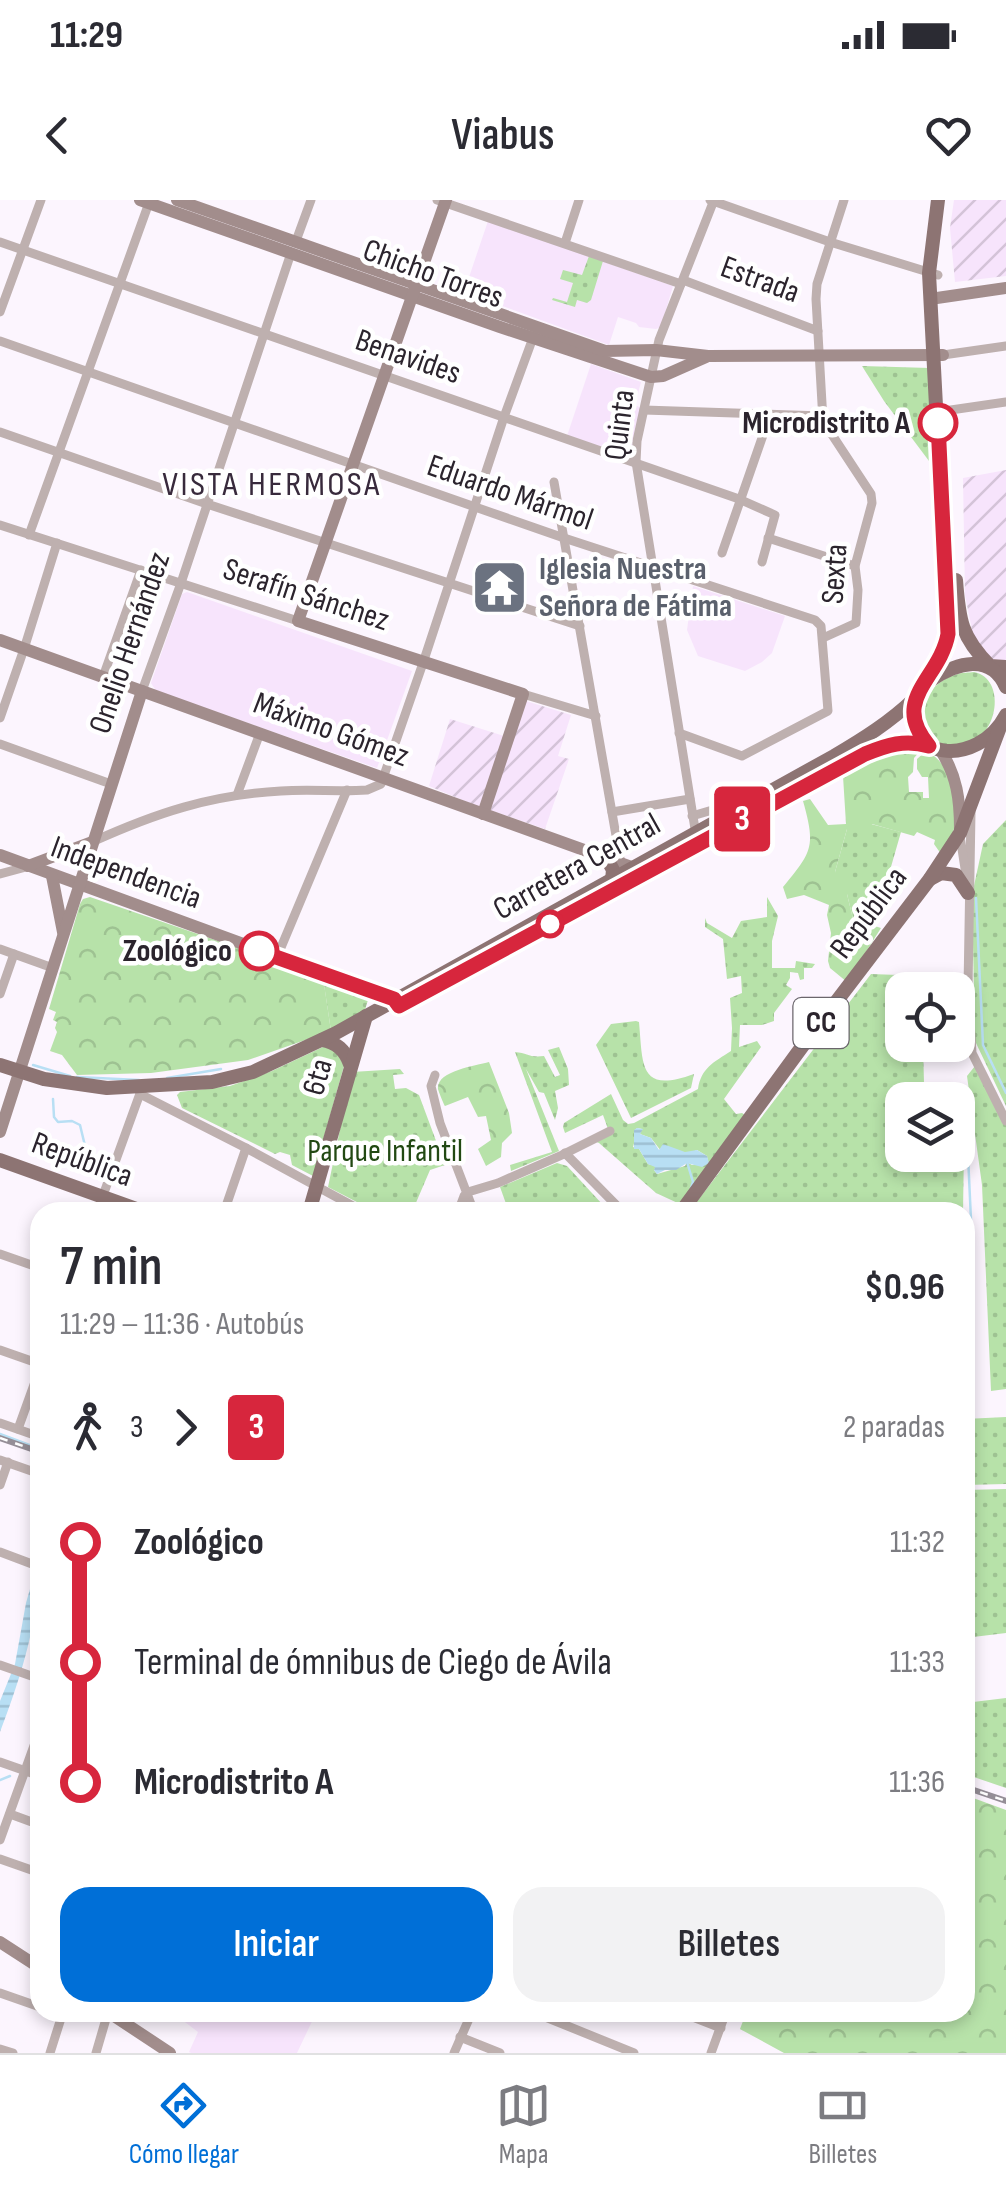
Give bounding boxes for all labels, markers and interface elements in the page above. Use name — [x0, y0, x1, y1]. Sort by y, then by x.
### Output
text: 11:29 — [50, 13, 123, 58]
icon: back — [30, 108, 85, 163]
text: Viabus — [451, 108, 555, 163]
icon: heart — [921, 108, 976, 163]
street label: Chicho Torres — [358, 231, 508, 317]
street label: Estrada — [715, 248, 805, 312]
street label: Benavides — [350, 321, 466, 393]
street label: Quinta — [596, 387, 644, 463]
place label: Microdistrito A — [742, 404, 911, 443]
marker: Microdistrito A — [919, 404, 957, 442]
street label: Eduardo Mármol — [422, 446, 598, 540]
district label: VISTA HERMOSA — [162, 463, 382, 506]
street label: Sexta — [813, 543, 857, 605]
street label: Onelio Hernández — [81, 547, 179, 739]
street label: Serafín Sánchez — [218, 550, 394, 640]
place label: Iglesia Nuestra Señora de Fátima — [539, 550, 732, 626]
temple icon: Iglesia Nuestra Señora de Fátima — [470, 557, 530, 617]
street label: Máximo Gómez — [248, 684, 414, 776]
line badge: 3 — [710, 786, 774, 852]
text: 3 — [734, 798, 750, 841]
street label: Carretera Central — [487, 805, 667, 929]
street label: Independencia — [45, 828, 207, 918]
street label: República — [822, 860, 916, 966]
unlabelled marker — [537, 911, 563, 937]
place label: Zoológico — [123, 932, 232, 971]
marker: Zoológico — [240, 932, 278, 970]
map controls — [885, 972, 975, 1172]
button: locate — [885, 972, 975, 1062]
road number: CC — [794, 998, 848, 1048]
street label: 6ta — [294, 1054, 342, 1100]
button: layers — [885, 1082, 975, 1172]
street label: República — [26, 1124, 138, 1196]
park label: Parque Infantil — [307, 1132, 463, 1171]
text: 7 min — [60, 1234, 163, 1301]
text: $0.96 — [864, 1265, 945, 1310]
text: 11:29 – 11:36 · Autobús — [60, 1305, 304, 1344]
icon: walk — [60, 1400, 115, 1455]
icon: forward — [158, 1400, 213, 1455]
text: 3 — [248, 1406, 264, 1449]
text: 3 — [130, 1408, 143, 1447]
text: 2 paradas — [843, 1408, 945, 1447]
text: Zoológico — [134, 1520, 264, 1565]
text: 11:32 — [890, 1523, 945, 1562]
text: Terminal de ómnibus de Ciego de Ávila — [134, 1640, 612, 1685]
text: 11:33 — [890, 1643, 945, 1682]
text: Microdistrito A — [134, 1760, 333, 1805]
text: 11:36 — [889, 1763, 945, 1802]
button: Iniciar — [60, 1887, 493, 2002]
button: Billetes — [513, 1887, 945, 2002]
tab: Cómo llegar — [129, 2078, 239, 2171]
tab: Mapa — [496, 2078, 551, 2171]
tab: Billetes — [808, 2078, 877, 2171]

